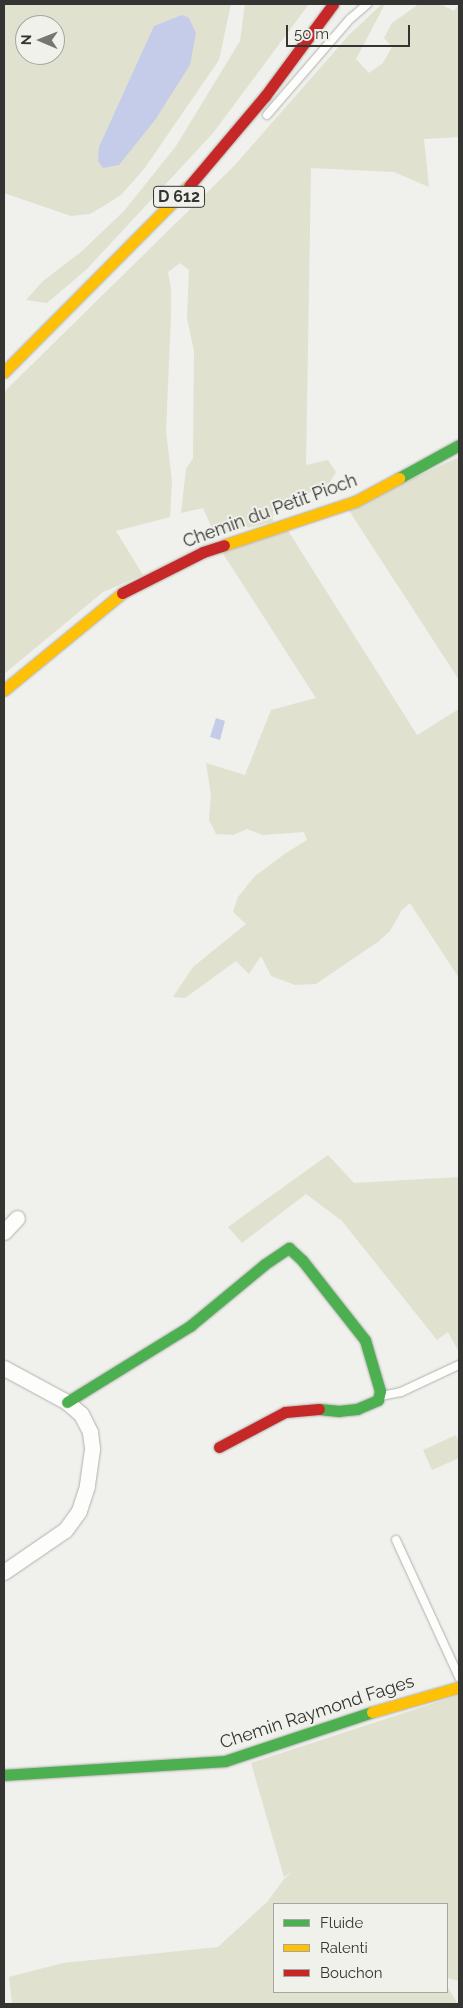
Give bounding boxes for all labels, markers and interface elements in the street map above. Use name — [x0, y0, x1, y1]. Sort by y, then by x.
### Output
north arrow — [15, 15, 65, 65]
scale bar — [288, 15, 412, 47]
text: 50 m — [294, 25, 329, 43]
text: N — [18, 34, 34, 45]
road number: D 612 — [153, 183, 205, 210]
street label: Chemin du Petit Pioch — [180, 469, 360, 553]
street label: Chemin Raymond Fages — [217, 1670, 417, 1754]
legend — [273, 1903, 448, 1993]
text: Fluide — [320, 1914, 363, 1932]
text: Ralenti — [320, 1939, 368, 1957]
text: Bouchon — [320, 1964, 382, 1982]

